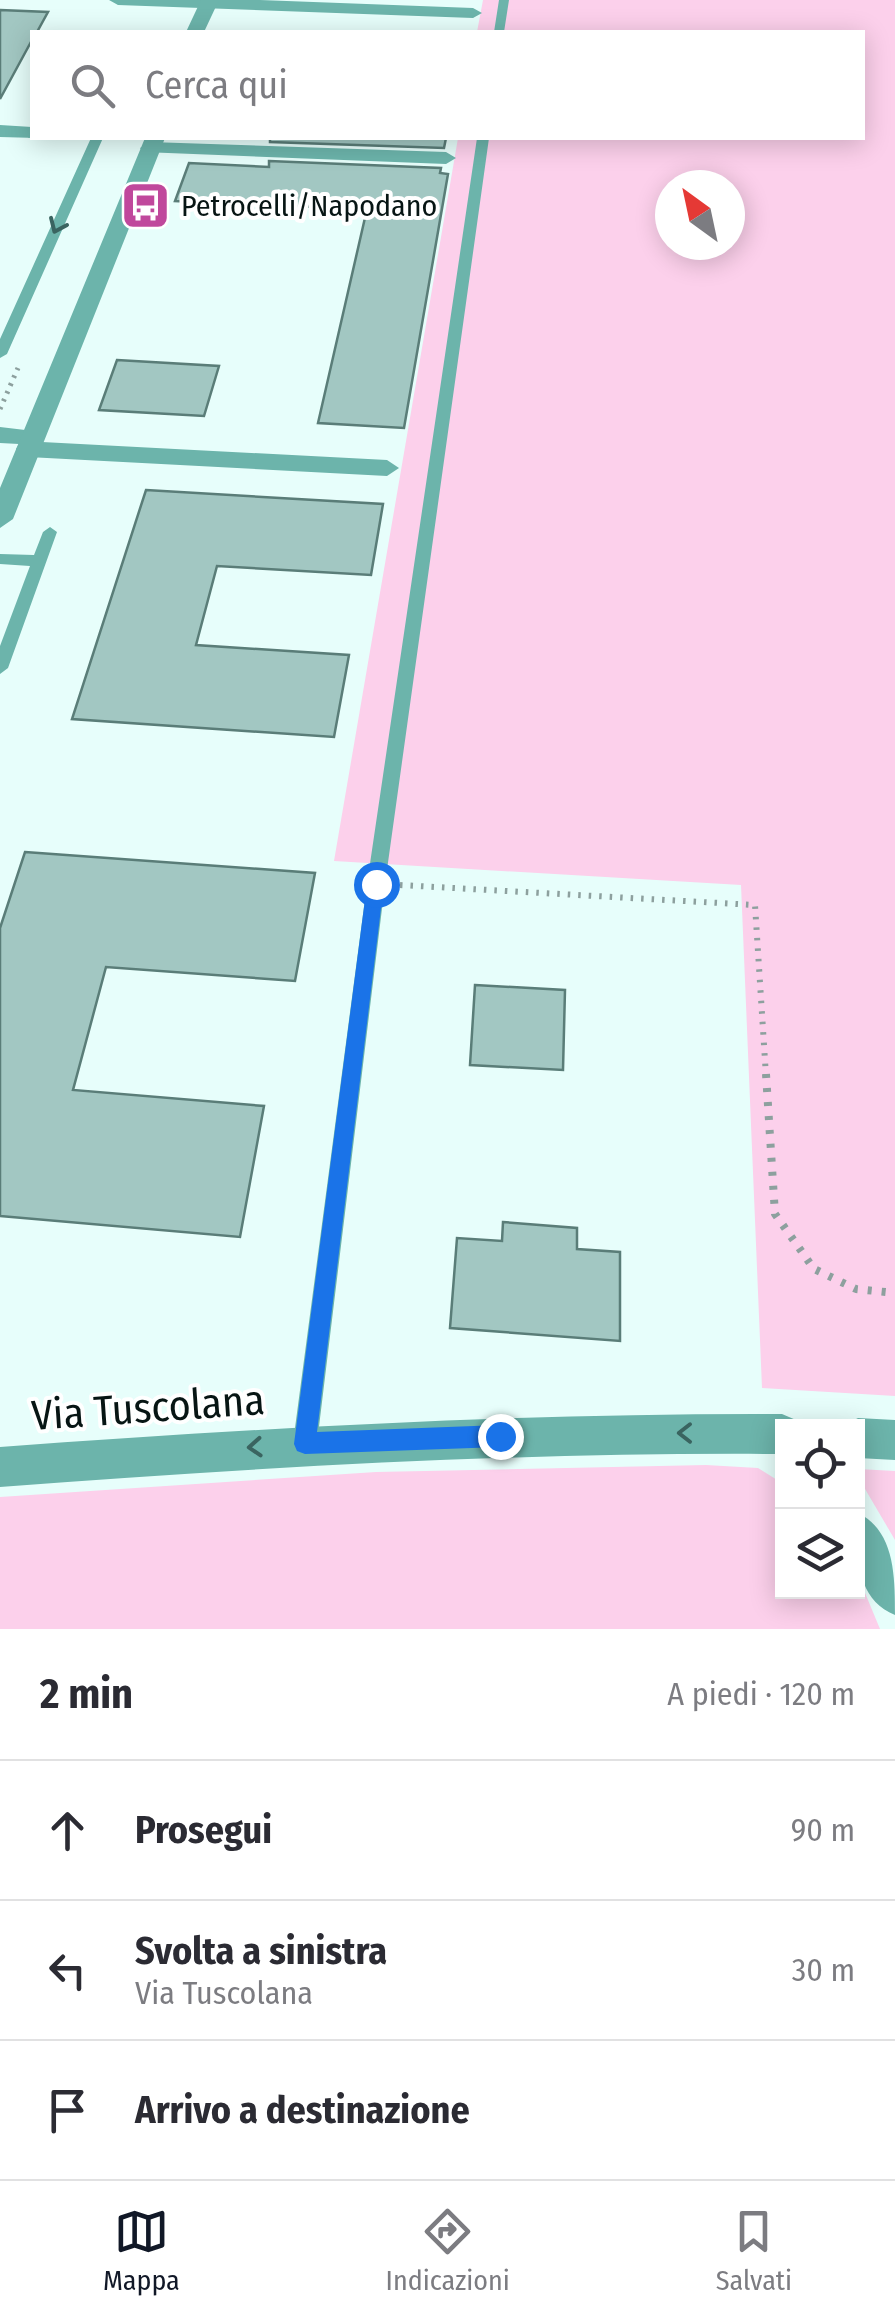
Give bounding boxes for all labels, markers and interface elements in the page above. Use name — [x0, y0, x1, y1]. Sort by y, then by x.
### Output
search box — [30, 30, 865, 140]
icon: search — [65, 58, 120, 113]
text: Cerca qui — [145, 62, 288, 108]
north arrow — [655, 170, 745, 260]
bus stop icon: Petrocelli/Napodano — [120, 180, 172, 232]
place label: Petrocelli/Napodano — [181, 188, 437, 224]
one-way arrow — [49, 216, 69, 234]
route start — [354, 862, 400, 908]
street label: Via Tuscolana — [30, 1375, 266, 1441]
route end — [478, 1414, 524, 1460]
map controls — [775, 1419, 865, 1599]
button: locate — [775, 1419, 865, 1509]
one-way arrow — [677, 1422, 692, 1444]
one-way arrow — [247, 1436, 263, 1458]
button: layers — [775, 1509, 865, 1599]
text: 2 min — [40, 1669, 133, 1719]
text: A piedi · 120 m — [667, 1675, 855, 1713]
icon: ahead — [40, 1803, 95, 1858]
text: Prosegui — [135, 1807, 272, 1853]
text: 90 m — [791, 1811, 855, 1849]
text: Svolta a sinistra — [135, 1928, 387, 1974]
icon: left — [40, 1943, 95, 1998]
text: 30 m — [792, 1951, 855, 1989]
text: Via Tuscolana — [135, 1974, 313, 2012]
icon: arrive — [40, 2083, 95, 2138]
text: Arrivo a destinazione — [135, 2087, 470, 2133]
tab: Mappa — [103, 2204, 180, 2297]
tab: Indicazioni — [386, 2204, 510, 2297]
tab: Salvati — [716, 2204, 792, 2297]

